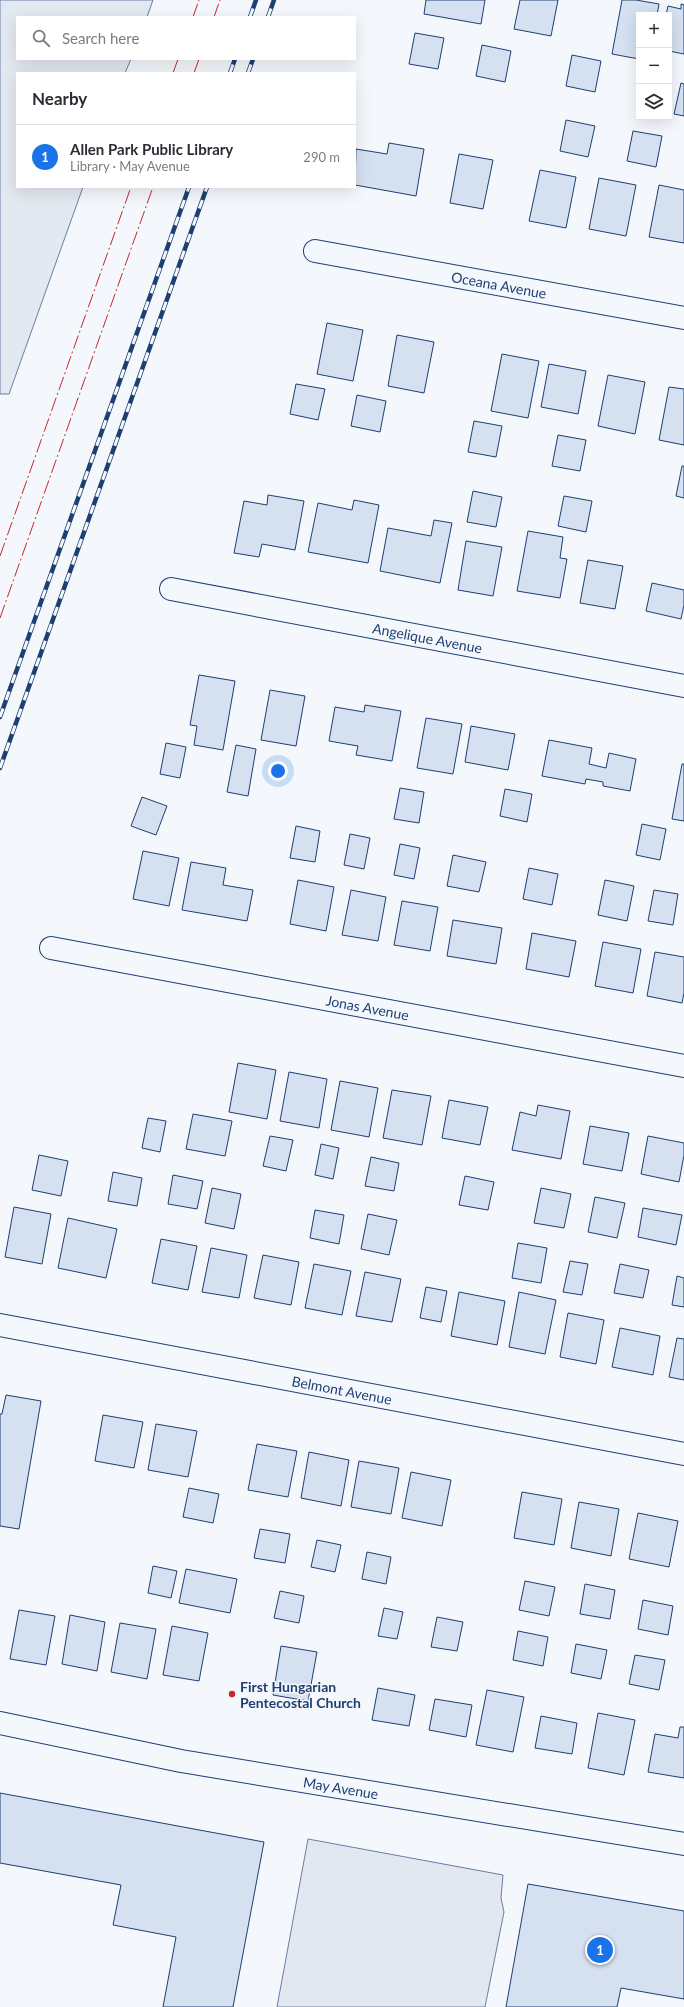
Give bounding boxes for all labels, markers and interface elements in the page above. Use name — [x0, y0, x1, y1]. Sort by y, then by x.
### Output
map controls — [636, 12, 672, 120]
button: + — [636, 12, 672, 48]
search box — [16, 16, 356, 60]
icon: search — [30, 27, 52, 49]
text: Search here — [62, 29, 139, 47]
button: − — [636, 48, 672, 84]
button: layers — [636, 84, 672, 120]
text: Nearby — [32, 88, 87, 109]
text: Allen Park Public Library — [70, 140, 233, 158]
text: 1 — [41, 149, 49, 165]
text: 290 m — [303, 149, 340, 165]
text: Library · May Avenue — [70, 158, 190, 174]
street label: Oceana Avenue — [450, 267, 548, 301]
street label: Angelique Avenue — [371, 619, 484, 656]
your location — [268, 761, 288, 781]
street label: Jonas Avenue — [325, 991, 410, 1023]
street label: Belmont Avenue — [291, 1372, 393, 1407]
place label: First Hungarian Pentecostal Church — [240, 1678, 361, 1711]
marker: First Hungarian Pentecostal Church — [227, 1689, 237, 1699]
street label: May Avenue — [302, 1773, 380, 1802]
pin: 1 — [587, 1935, 613, 1965]

